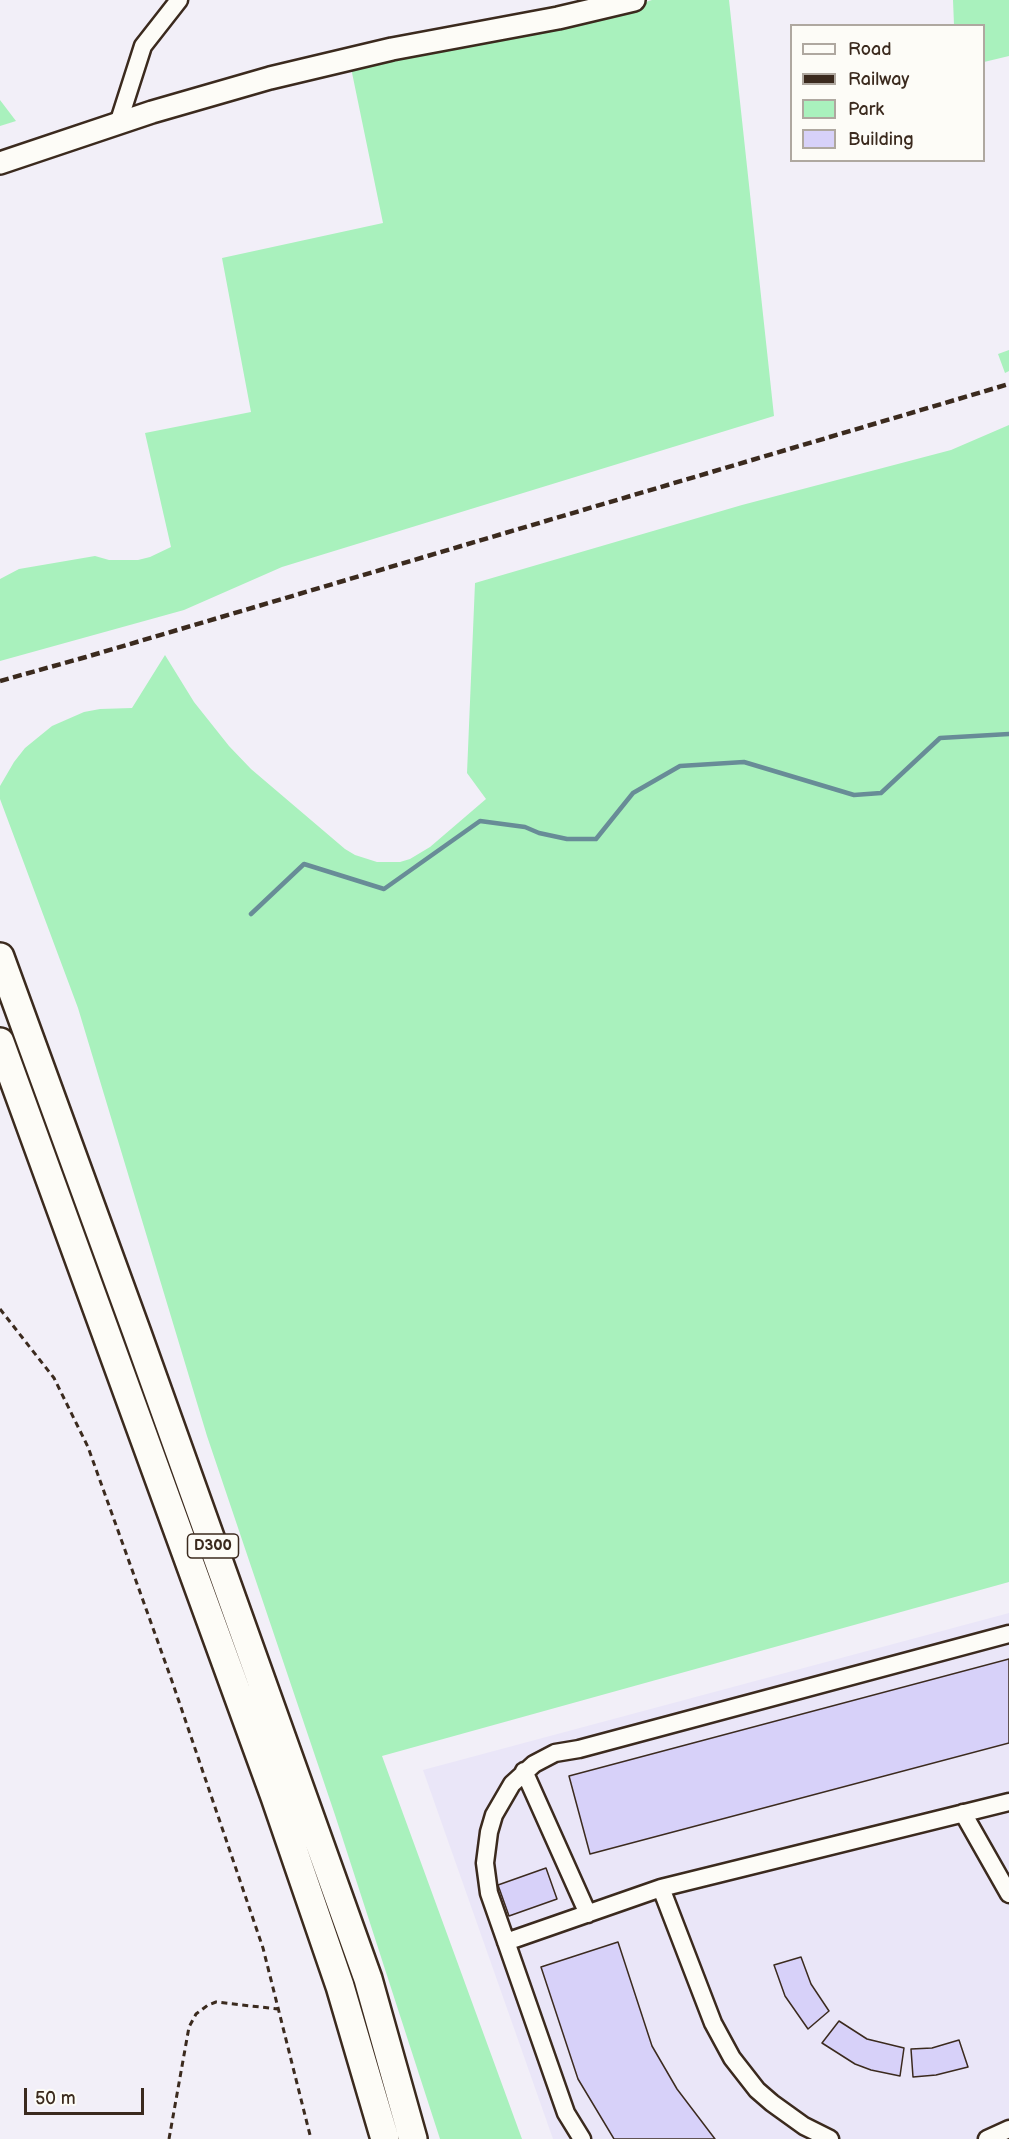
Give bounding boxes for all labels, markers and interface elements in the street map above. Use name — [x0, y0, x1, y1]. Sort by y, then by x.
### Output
legend — [790, 24, 985, 162]
text: Road — [848, 39, 892, 60]
text: Railway — [848, 69, 910, 90]
text: Park — [848, 99, 884, 120]
text: Building — [848, 129, 914, 150]
road number: D300 — [188, 1534, 238, 1558]
scale bar — [27, 2076, 147, 2114]
text: 50 m — [35, 2088, 76, 2109]

